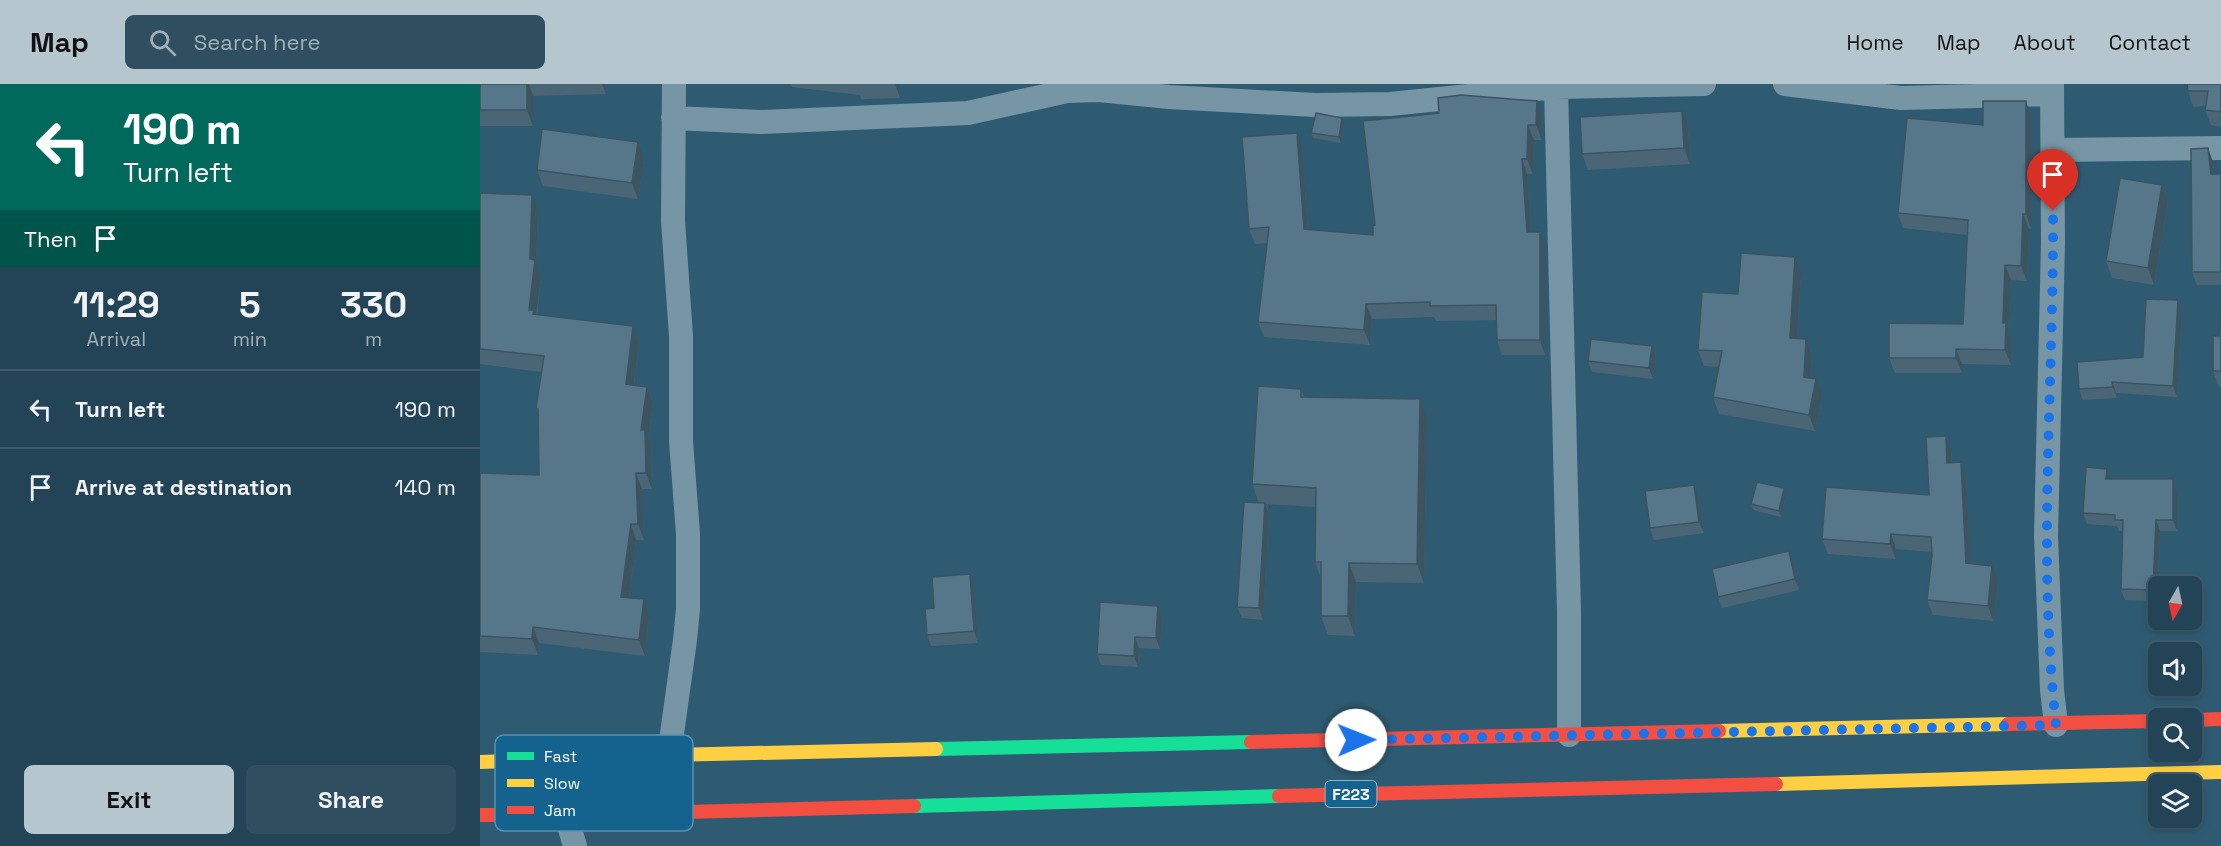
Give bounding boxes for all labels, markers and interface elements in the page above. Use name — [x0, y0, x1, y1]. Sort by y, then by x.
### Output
search box — [125, 15, 545, 69]
text: Map — [30, 24, 89, 60]
icon: search — [146, 26, 179, 59]
text: Search here — [194, 28, 321, 56]
text: Home — [1846, 29, 1904, 56]
text: Map — [1937, 29, 1981, 56]
text: About — [2014, 29, 2076, 56]
text: Contact — [2109, 29, 2191, 56]
text: 190 m — [123, 103, 242, 156]
icon: left — [24, 108, 102, 186]
pin — [2027, 149, 2078, 211]
text: Turn left — [123, 155, 233, 190]
icon: arrive — [2036, 158, 2069, 191]
icon: arrive — [89, 222, 122, 255]
text: Then — [24, 225, 77, 253]
text: 11:29 — [73, 282, 160, 328]
text: 5 — [239, 282, 261, 328]
text: 330 — [340, 282, 407, 328]
text: Arrival — [87, 326, 146, 352]
text: min — [233, 326, 267, 352]
text: m — [365, 326, 382, 352]
icon: left — [24, 393, 57, 426]
text: Turn left — [75, 395, 165, 423]
text: 190 m — [395, 395, 456, 423]
icon: arrive — [24, 471, 57, 504]
text: Arrive at destination — [75, 473, 292, 501]
text: 140 m — [394, 473, 456, 501]
north arrow — [2148, 576, 2202, 630]
map controls — [2148, 576, 2202, 828]
button: sound — [2148, 642, 2202, 696]
position arrow — [1324, 708, 1388, 772]
button: search — [2148, 708, 2202, 762]
legend — [495, 735, 693, 831]
text: Fast — [544, 746, 577, 767]
button: Exit — [24, 765, 234, 834]
button: Share — [246, 765, 456, 834]
text: Slow — [544, 773, 580, 794]
button: layers — [2148, 774, 2202, 828]
road number: F223 — [1326, 781, 1376, 807]
text: Jam — [544, 800, 576, 821]

